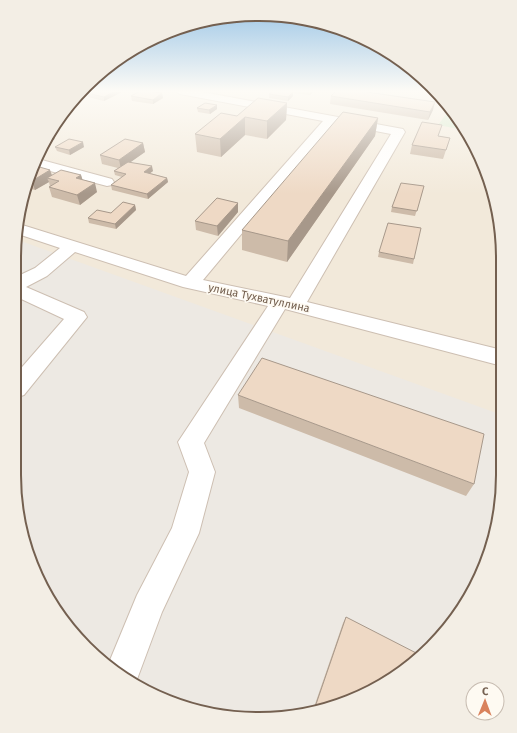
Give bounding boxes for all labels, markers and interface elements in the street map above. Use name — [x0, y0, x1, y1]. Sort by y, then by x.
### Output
street label: улица Тухватуллина — [207, 281, 311, 315]
north arrow — [465, 681, 505, 721]
text: С — [482, 685, 489, 698]

